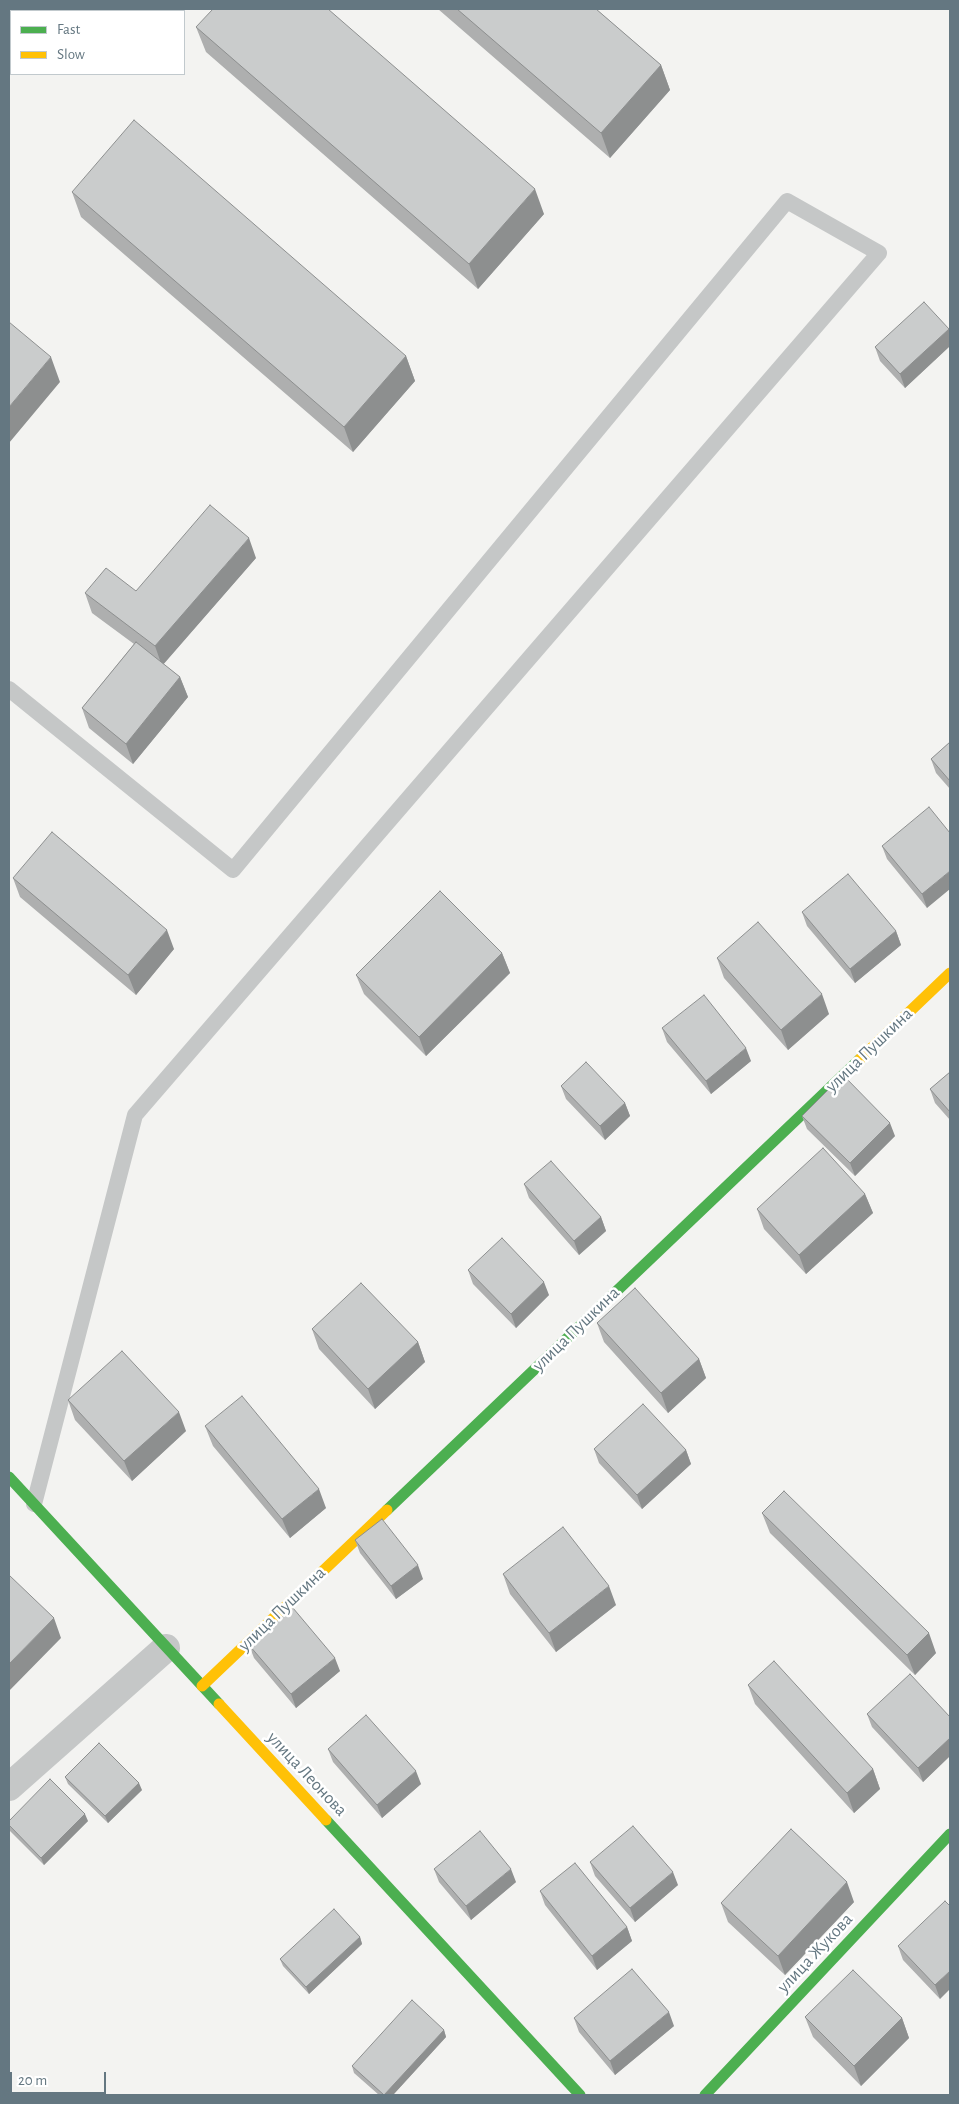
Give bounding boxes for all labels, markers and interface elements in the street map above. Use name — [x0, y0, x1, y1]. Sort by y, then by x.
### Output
legend — [10, 10, 185, 75]
text: Fast — [57, 22, 80, 37]
text: Slow — [57, 47, 85, 62]
street label: улица Пушкина — [821, 1003, 917, 1097]
street label: улица Пушкина — [528, 1282, 624, 1376]
street label: улица Пушкина — [234, 1562, 330, 1656]
street label: улица Леонова — [262, 1727, 352, 1821]
street label: улица Жукова — [773, 1909, 857, 1997]
scale bar — [12, 2062, 109, 2094]
text: 20 m — [18, 2073, 47, 2088]

